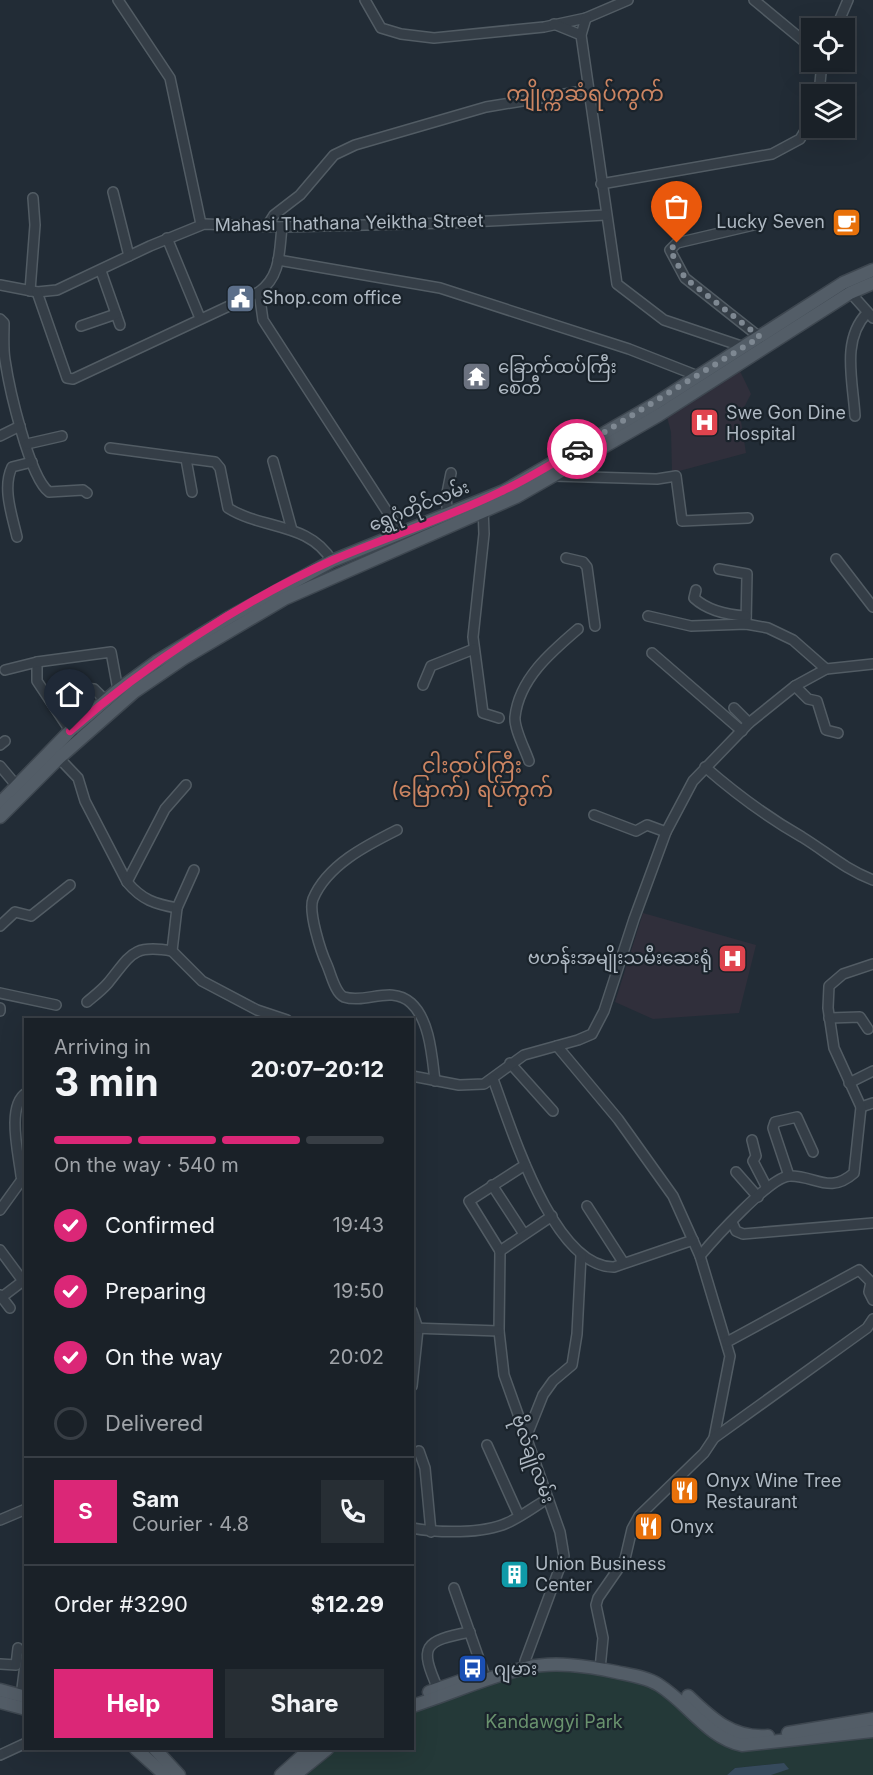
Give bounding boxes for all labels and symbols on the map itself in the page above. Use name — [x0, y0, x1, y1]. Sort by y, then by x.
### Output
district label: ကျိုက္ကဆံရပ်ကွက် — [506, 78, 664, 112]
pin — [651, 181, 702, 243]
cafe icon: Lucky Seven — [830, 206, 862, 238]
street label: Mahasi Thathana Yeiktha Street — [214, 210, 484, 235]
place label: Lucky Seven — [716, 211, 825, 232]
public building icon: Shop.com office — [225, 282, 257, 314]
place label: Shop.com office — [262, 287, 402, 308]
place label: ခြောက်ထပ်ကြီး စေတီ — [498, 353, 617, 398]
temple icon: ခြောက်ထပ်ကြီး စေတီ — [461, 361, 493, 393]
place label: Swe Gon Dine Hospital — [726, 402, 846, 444]
hospital icon: Swe Gon Dine Hospital — [689, 407, 721, 439]
courier — [547, 419, 607, 479]
street label: ရွှေဂုံတိုင်လမ်း — [365, 473, 474, 540]
pin — [44, 669, 95, 731]
district label: ငါးထပ်ကြီး (မြောက်) ရပ်ကွက် — [391, 750, 553, 807]
hospital icon: ဗဟန်းအမျိုးသမီးဆေးရုံ — [717, 942, 749, 974]
place label: ဗဟန်းအမျိုးသမီးဆေးရုံ — [528, 944, 712, 973]
street label: ဗိုလ်ချိုလမ်း — [503, 1411, 562, 1508]
place label: Onyx Wine Tree Restaurant — [706, 1470, 842, 1512]
restaurant icon: Onyx Wine Tree Restaurant — [669, 1475, 701, 1507]
restaurant icon: Onyx — [633, 1511, 665, 1543]
place label: Onyx — [670, 1516, 714, 1537]
place label: Union Business Center — [535, 1553, 666, 1595]
building icon: Union Business Center — [498, 1558, 530, 1590]
bus stop icon: ဂျမား — [457, 1653, 489, 1685]
place label: ဂျမား — [494, 1658, 537, 1684]
park label: Kandawgyi Park — [485, 1711, 623, 1732]

